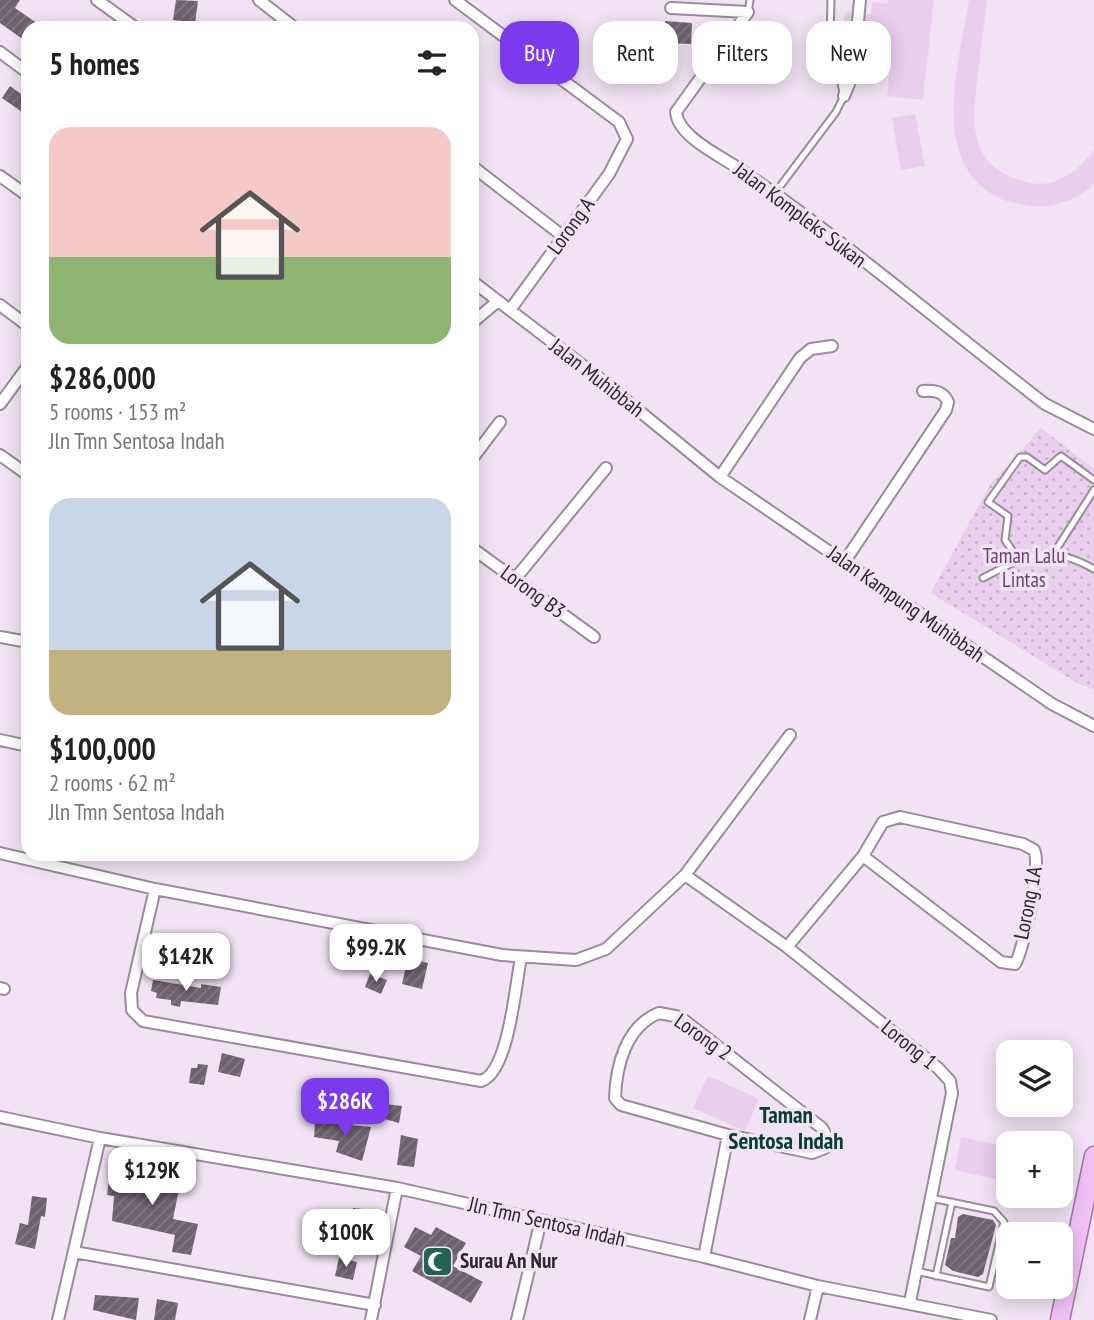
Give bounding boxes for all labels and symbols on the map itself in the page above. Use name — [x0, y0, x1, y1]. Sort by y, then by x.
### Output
street label: Jalan Kompleks Sukan — [728, 155, 872, 273]
street label: Lorong A — [541, 192, 600, 259]
street label: Jalan Muhibbah — [544, 332, 650, 423]
street label: Jalan Kampung Muhibbah — [822, 539, 990, 668]
park label: Taman Lalu Lintas — [983, 542, 1065, 593]
street label: Lorong B3 — [496, 559, 571, 624]
street label: Lorong 1A — [1007, 864, 1048, 942]
pin: $99.2K — [319, 925, 433, 984]
pin: $142K — [137, 934, 235, 993]
street label: Lorong 2 — [669, 1007, 737, 1066]
street label: Lorong 1 — [876, 1014, 943, 1075]
pin: $286K — [296, 1078, 394, 1138]
district label: Taman Sentosa Indah — [728, 1100, 844, 1155]
pin: $129K — [103, 1148, 201, 1207]
street label: Jln Tmn Sentosa Indah — [465, 1190, 628, 1253]
pin: $100K — [297, 1210, 395, 1269]
mosque icon: Surau An Nur — [420, 1244, 454, 1278]
place label: Surau An Nur — [460, 1247, 558, 1274]

